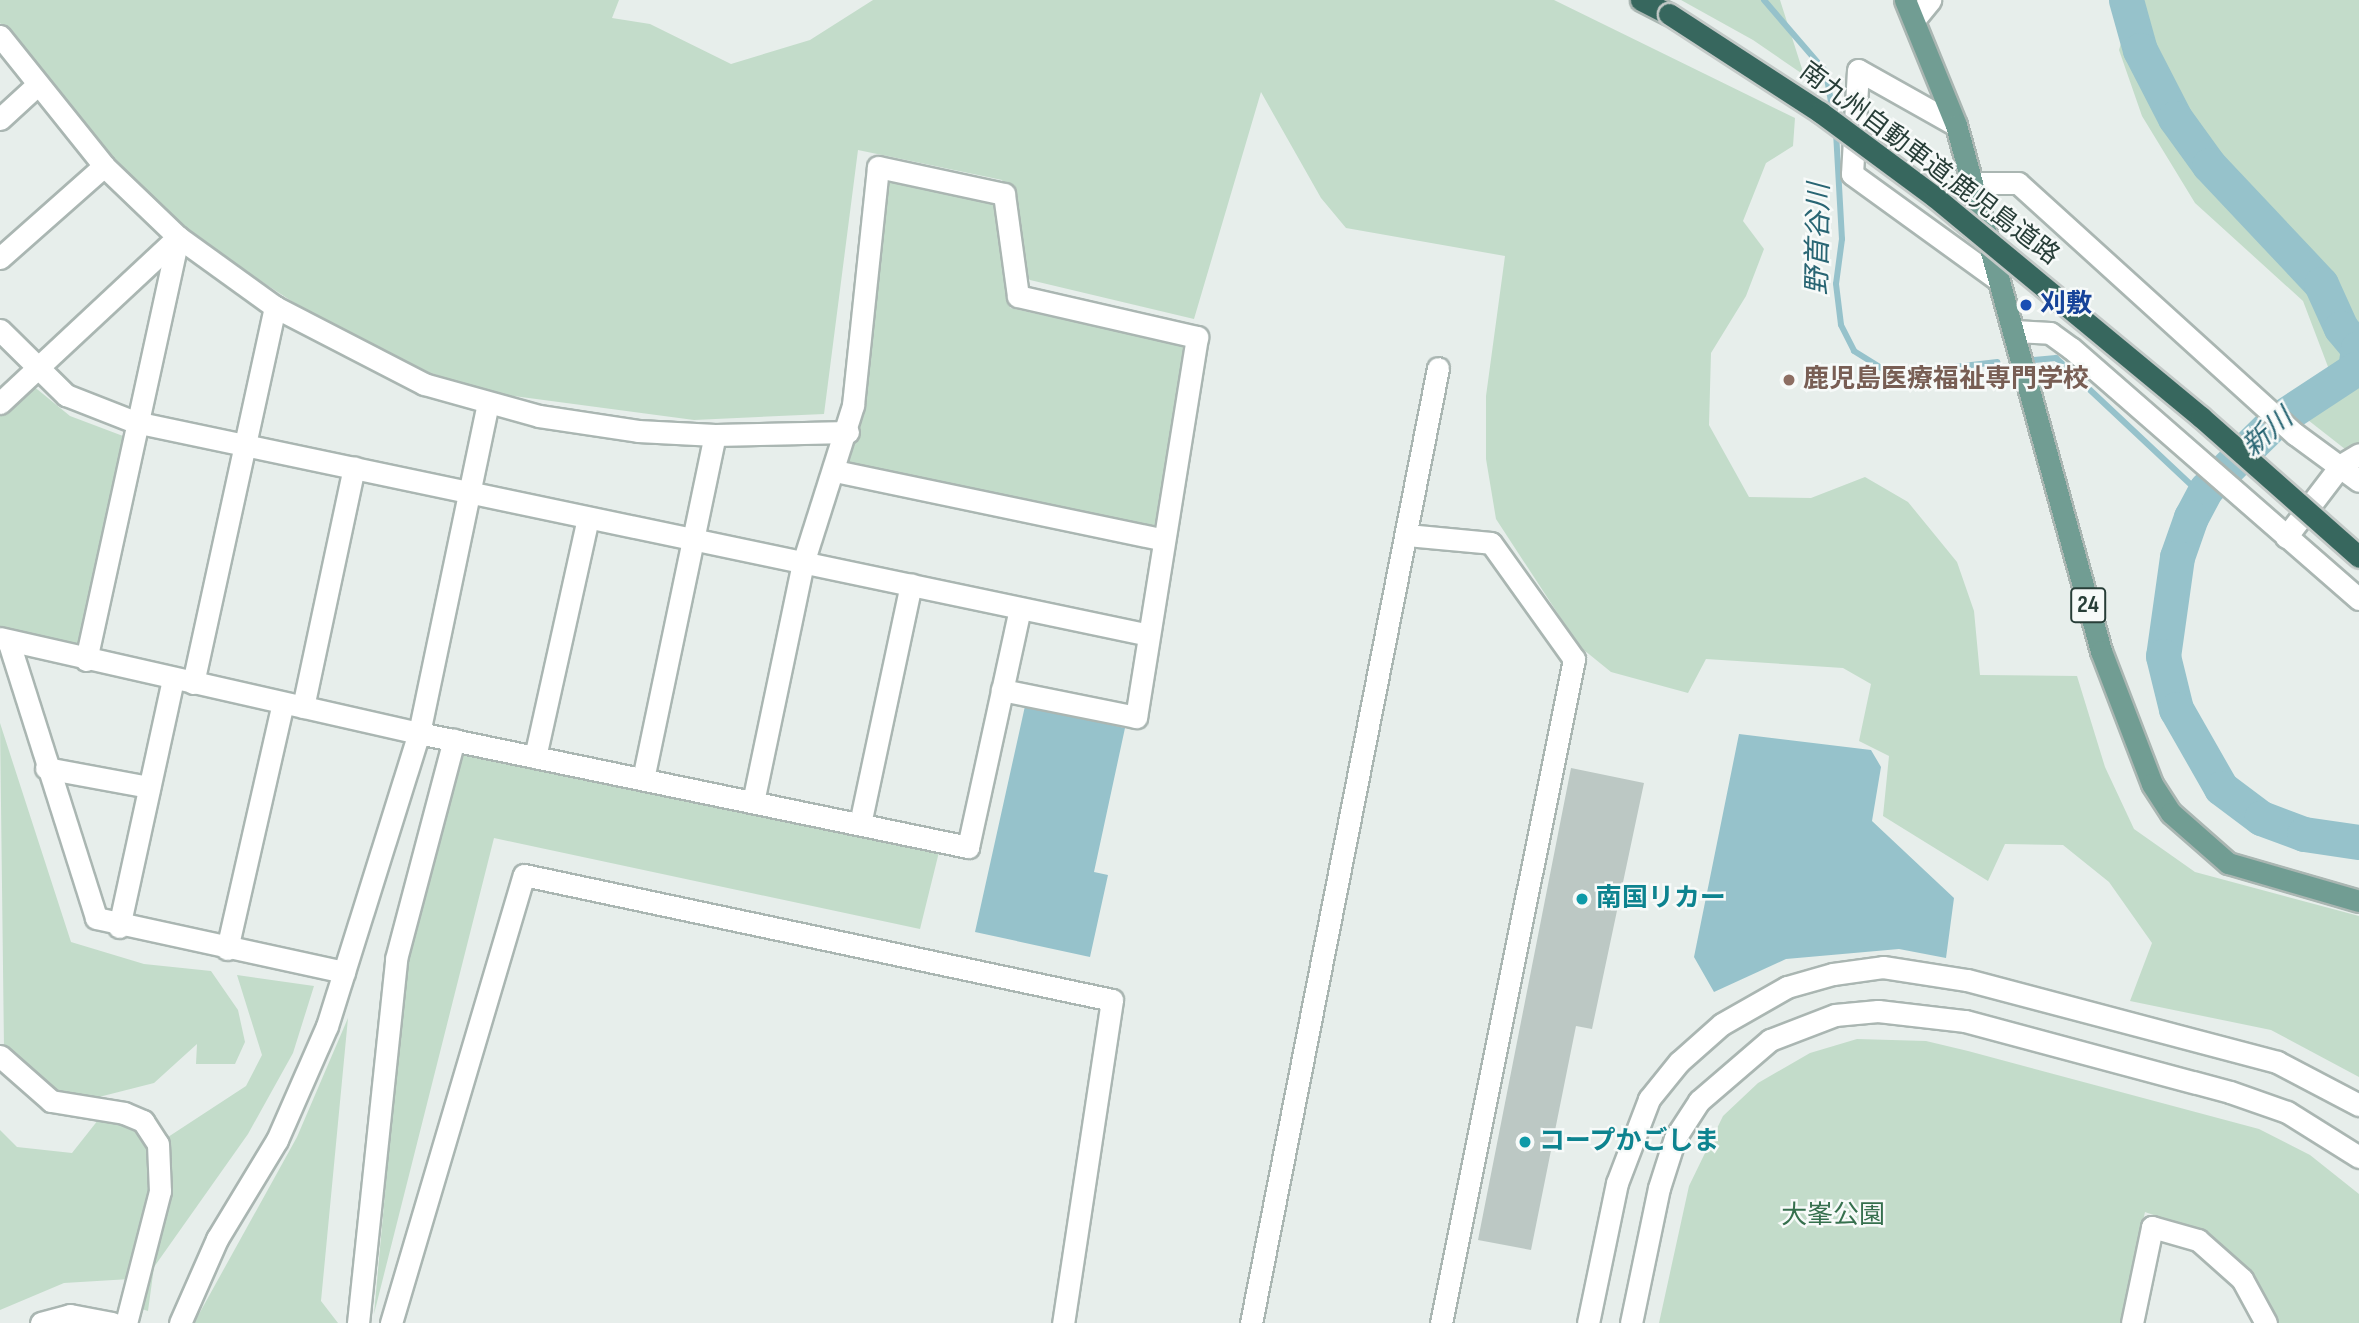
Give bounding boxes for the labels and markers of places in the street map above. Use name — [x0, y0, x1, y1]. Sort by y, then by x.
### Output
place label: 刈敷 — [2040, 289, 2092, 321]
marker: 刈敷 — [2018, 297, 2034, 313]
place label: 鹿児島医療福祉専門学校 — [1803, 364, 2089, 396]
marker: 鹿児島医療福祉専門学校 — [1781, 372, 1797, 388]
place label: 南国リカー — [1596, 883, 1726, 915]
marker: 南国リカー — [1574, 891, 1590, 907]
place label: コープかごしま — [1539, 1126, 1721, 1158]
marker: コープかごしま — [1517, 1134, 1533, 1150]

